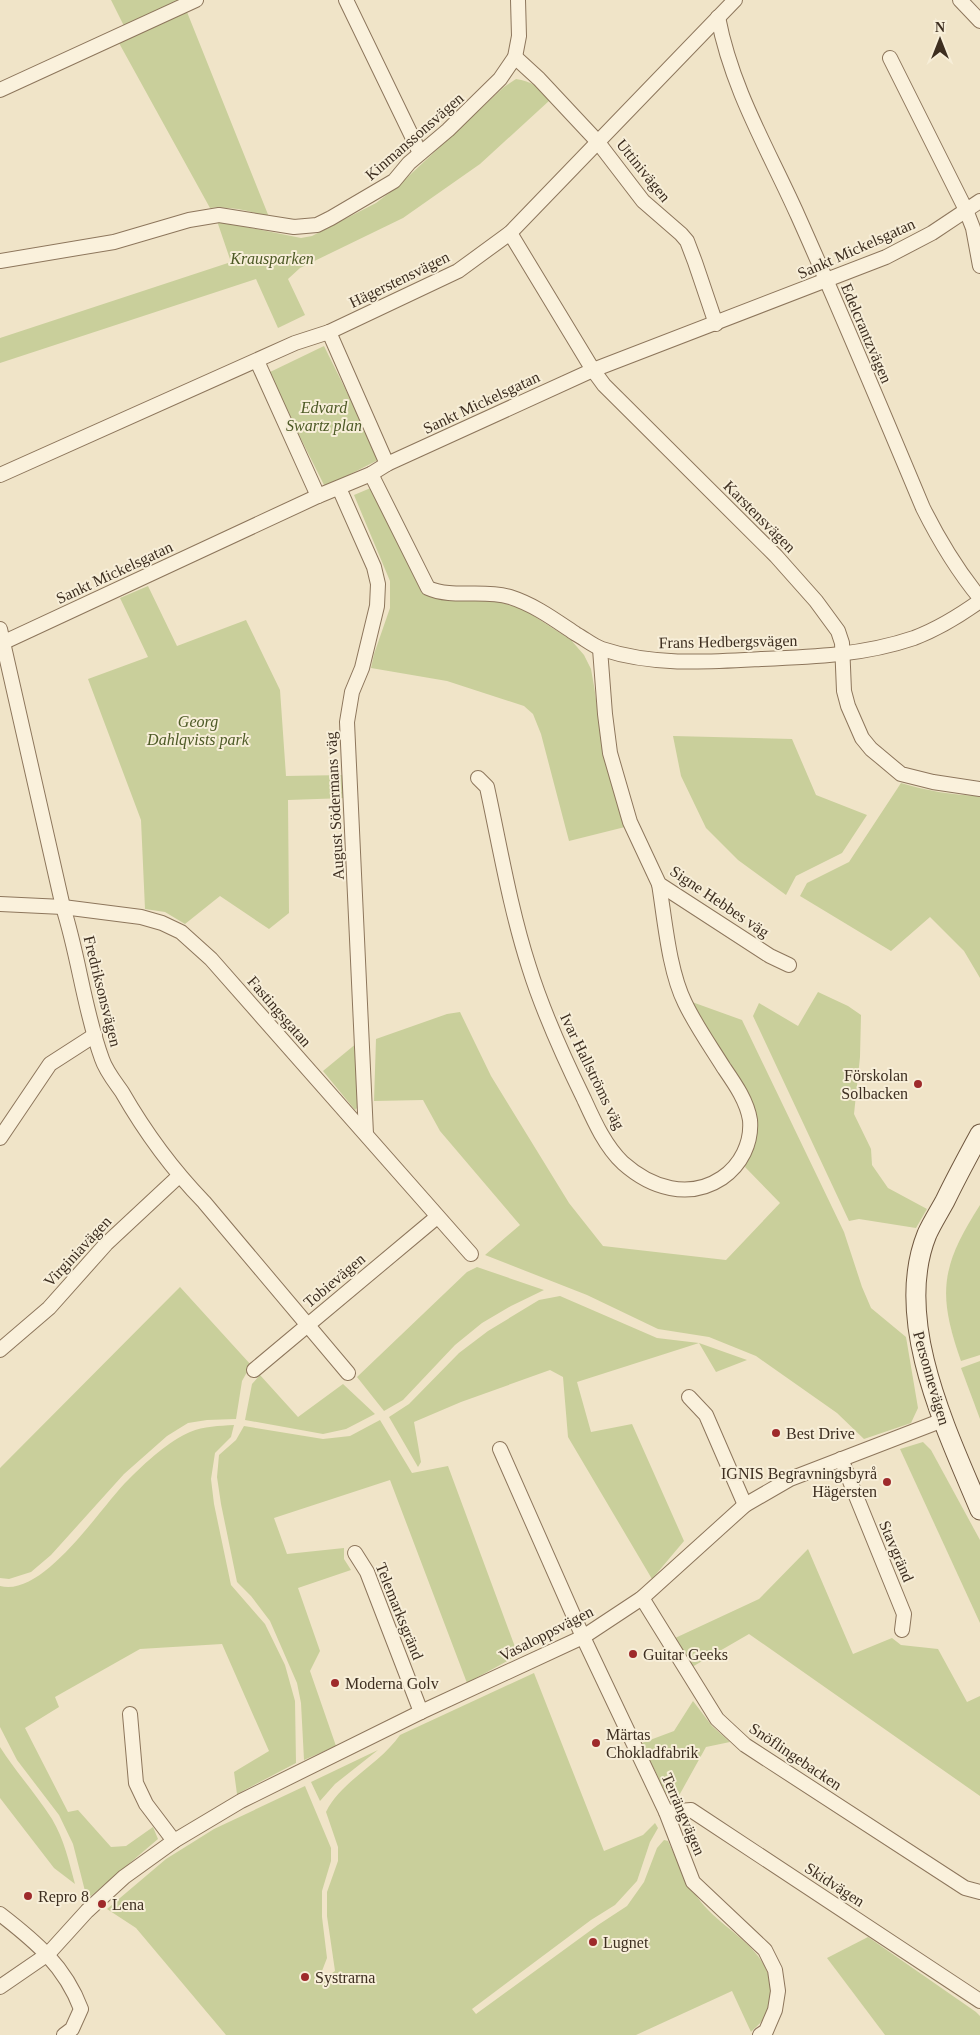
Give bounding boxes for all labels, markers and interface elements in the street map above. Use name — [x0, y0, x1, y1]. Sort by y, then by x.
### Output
north arrow — [915, 15, 965, 65]
text: N — [935, 20, 945, 35]
street label: Kinmanssonsvägen — [362, 89, 468, 184]
street label: Uttinivägen — [612, 136, 674, 206]
street label: Sankt Mickelsgatan — [795, 215, 918, 283]
street label: Hägerstensvägen — [346, 248, 453, 312]
park label: Krausparken — [229, 250, 314, 268]
street label: Edelcrantzvägen — [837, 281, 895, 386]
street label: Sankt Mickelsgatan — [420, 368, 543, 438]
park label: Edvard Swartz plan — [286, 399, 362, 435]
street label: Karstensvägen — [720, 477, 799, 556]
street label: Sankt Mickelsgatan — [53, 538, 176, 608]
street label: Frans Hedbergsvägen — [658, 632, 798, 652]
park label: Georg Dahlqvists park — [146, 713, 250, 749]
street label: August Södermans väg — [322, 731, 348, 881]
street label: Signe Hebbes väg — [667, 862, 772, 942]
street label: Fredriksonsvägen — [80, 934, 125, 1049]
street label: Fastingsgatan — [244, 973, 315, 1051]
street label: Ivar Hallströms väg — [556, 1010, 628, 1132]
place label: Förskolan Solbacken — [841, 1067, 908, 1102]
marker: Förskolan Solbacken — [912, 1078, 924, 1090]
street label: Virginiavägen — [40, 1213, 115, 1291]
street label: Tobievägen — [300, 1250, 369, 1312]
street label: Personnevägen — [909, 1329, 953, 1427]
place label: Best Drive — [786, 1425, 855, 1442]
marker: Best Drive — [770, 1427, 782, 1439]
place label: IGNIS Begravningsbyrå Hägersten — [721, 1465, 877, 1501]
marker: IGNIS Begravningsbyrå Hägersten — [881, 1476, 893, 1488]
street label: Stavgränd — [875, 1518, 917, 1585]
street label: Telemarksgränd — [371, 1560, 427, 1662]
street label: Vasaloppsvägen — [496, 1602, 596, 1665]
place label: Guitar Geeks — [643, 1646, 728, 1663]
marker: Guitar Geeks — [627, 1648, 639, 1660]
place label: Moderna Golv — [345, 1675, 439, 1692]
marker: Moderna Golv — [329, 1677, 341, 1689]
street label: Snöflingebacken — [746, 1719, 845, 1794]
place label: Märtas Chokladfabrik — [606, 1726, 698, 1761]
marker: Märtas Chokladfabrik — [590, 1737, 602, 1749]
street label: Terrängvägen — [658, 1771, 709, 1858]
street label: Skidvägen — [801, 1859, 868, 1911]
place label: Repro 8 — [38, 1888, 89, 1906]
marker: Repro 8 — [22, 1890, 34, 1902]
place label: Lena — [112, 1896, 144, 1913]
marker: Lena — [96, 1898, 108, 1910]
place label: Lugnet — [603, 1934, 649, 1952]
marker: Lugnet — [587, 1936, 599, 1948]
place label: Systrarna — [315, 1969, 375, 1987]
marker: Systrarna — [299, 1971, 311, 1983]

